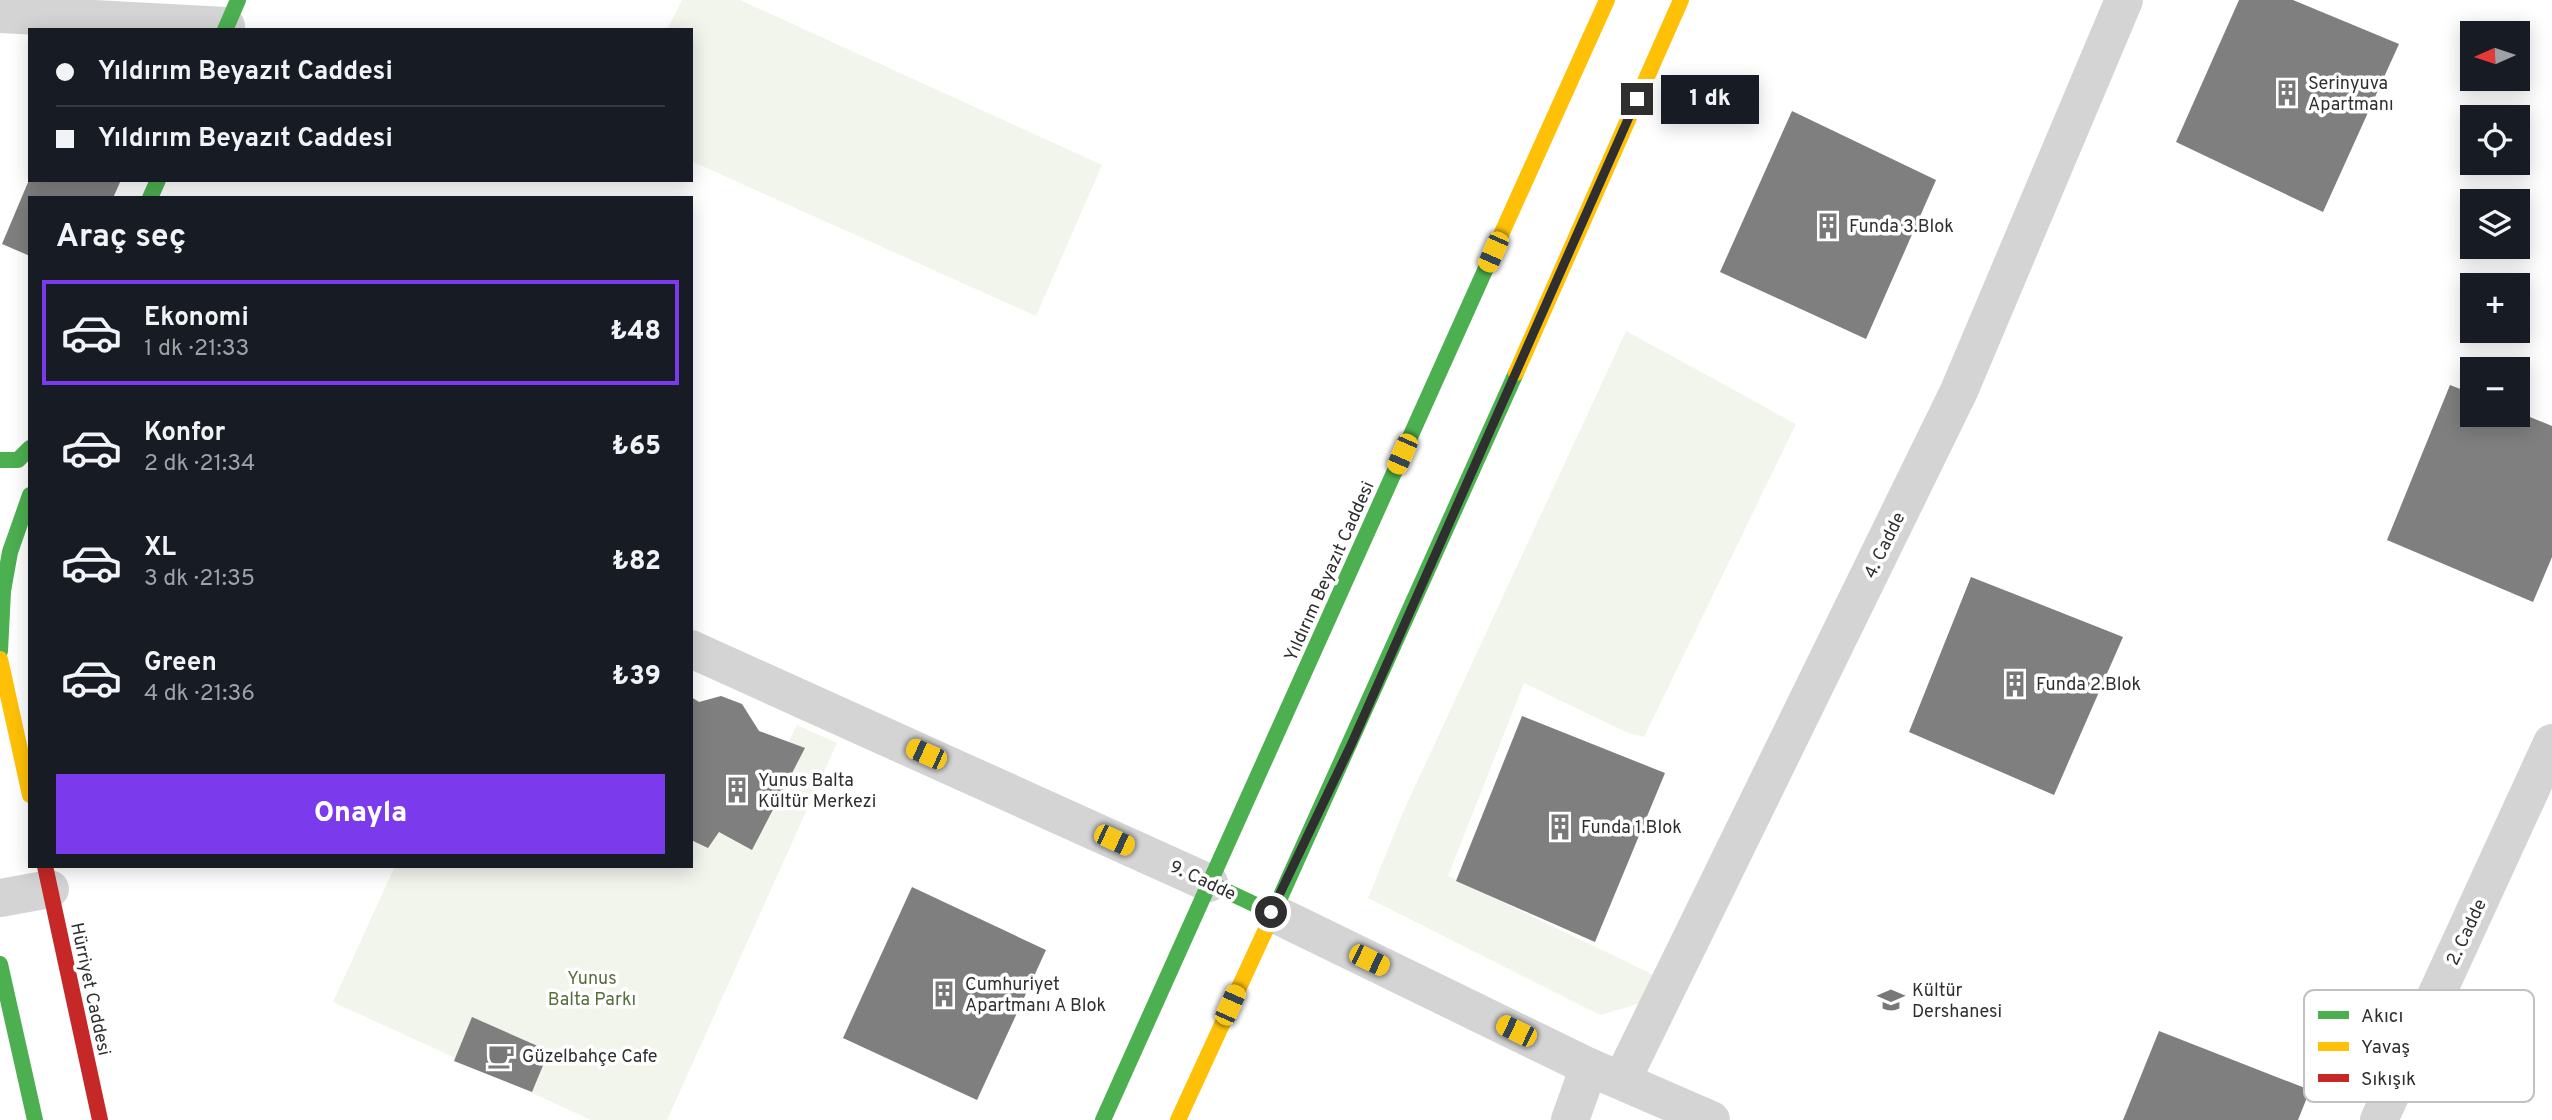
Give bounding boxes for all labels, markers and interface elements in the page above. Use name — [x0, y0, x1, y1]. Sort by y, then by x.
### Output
north arrow — [2460, 21, 2530, 91]
map controls — [2460, 21, 2530, 427]
text: Yıldırım Beyazıt Caddesi — [98, 56, 393, 89]
place label: Serinyuva Apartmanı — [2308, 73, 2394, 117]
callout: 1 dk — [1662, 74, 1760, 124]
building icon: Serinyuva Apartmanı — [2272, 78, 2302, 108]
route end — [1621, 83, 1653, 115]
text: 1 dk — [1689, 85, 1731, 114]
button: locate — [2460, 105, 2530, 175]
text: Yıldırım Beyazıt Caddesi — [98, 123, 393, 156]
button: layers — [2460, 189, 2530, 259]
building icon: Funda 3.Blok — [1813, 211, 1843, 241]
place label: Funda 3.Blok — [1849, 216, 1954, 239]
text: Araç seç — [56, 218, 186, 258]
car — [1475, 229, 1512, 275]
button: + — [2460, 273, 2530, 343]
icon: car — [60, 301, 123, 364]
text: Ekonomi — [144, 302, 249, 335]
text: ₺48 — [610, 316, 661, 349]
text: 1 dk · 21:33 — [144, 335, 249, 364]
button: − — [2460, 357, 2530, 427]
icon: car — [60, 416, 123, 479]
text: Konfor — [144, 417, 225, 450]
text: ₺65 — [612, 431, 661, 464]
car — [1384, 431, 1421, 477]
text: 2 dk · 21:34 — [144, 450, 255, 479]
street label: Yıldırım Beyazıt Caddesi — [1280, 478, 1380, 665]
street label: 4. Cadde — [1860, 509, 1911, 582]
icon: car — [60, 531, 123, 594]
text: XL — [144, 532, 176, 565]
text: ₺82 — [612, 546, 661, 579]
text: 3 dk · 21:35 — [144, 565, 255, 594]
icon: car — [60, 646, 123, 709]
text: Green — [144, 647, 217, 680]
text: ₺39 — [612, 661, 661, 694]
building icon: Funda 2.Blok — [2000, 669, 2030, 699]
place label: Funda 2.Blok — [2036, 674, 2141, 697]
text: 4 dk · 21:36 — [144, 680, 255, 709]
car — [903, 736, 950, 772]
place label: Yunus Balta Kültür Merkezi — [758, 770, 876, 814]
button: Onayla — [56, 774, 665, 854]
building icon: Yunus Balta Kültür Merkezi — [722, 775, 752, 805]
building icon: Funda 1.Blok — [1545, 812, 1575, 842]
place label: Funda 1.Blok — [1581, 817, 1682, 840]
car — [1091, 822, 1138, 858]
street label: 9. Cadde — [1166, 856, 1239, 907]
route start — [1255, 896, 1287, 928]
street label: 2. Cadde — [2442, 896, 2493, 969]
street label: Hürriyet Caddesi — [64, 921, 115, 1058]
car — [1346, 941, 1393, 979]
park label: Yunus Balta Parkı — [548, 968, 636, 1012]
place label: Cumhuriyet Apartmanı A Blok — [965, 974, 1106, 1018]
building icon: Cumhuriyet Apartmanı A Blok — [929, 979, 959, 1009]
place label: Kültür Dershanesi — [1912, 980, 2002, 1024]
car — [1212, 982, 1249, 1028]
school or university icon: Kültür Dershanesi — [1876, 985, 1906, 1015]
legend — [2304, 990, 2534, 1102]
text: Akıcı — [2361, 1005, 2403, 1029]
car — [1493, 1012, 1540, 1050]
text: Yavaş — [2361, 1036, 2410, 1060]
cafe icon: Güzelbahçe Cafe — [486, 1041, 516, 1071]
place label: Güzelbahçe Cafe — [522, 1046, 657, 1069]
text: Sıkışık — [2361, 1068, 2416, 1092]

